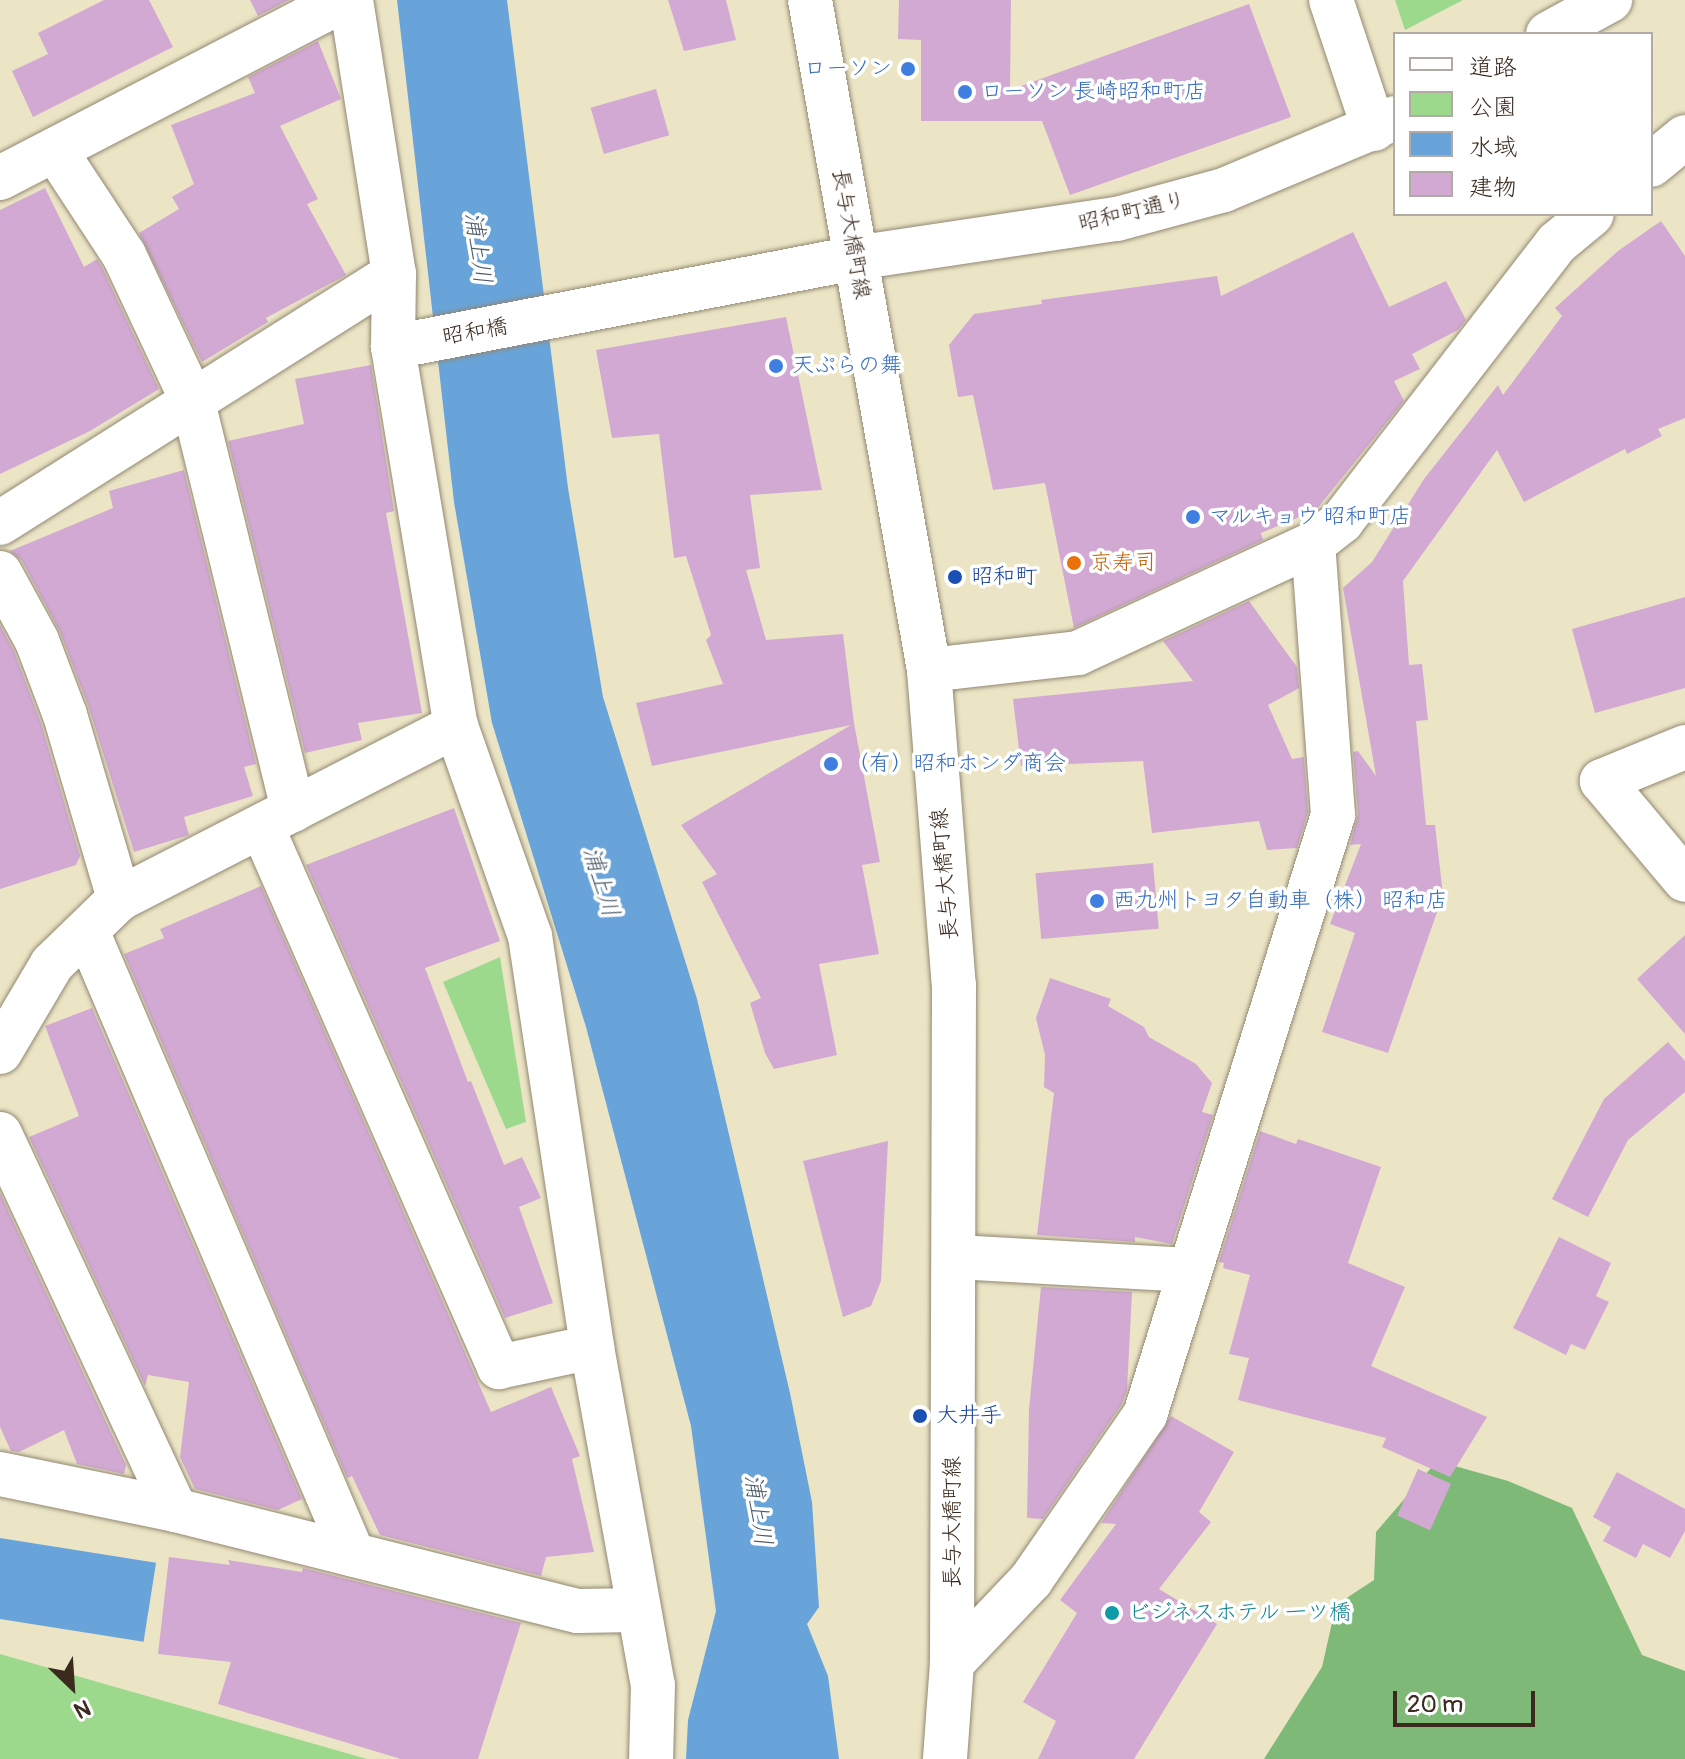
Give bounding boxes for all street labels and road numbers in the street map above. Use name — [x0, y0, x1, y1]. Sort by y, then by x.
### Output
street label: 長与大橋町線 — [827, 167, 875, 301]
street label: 昭和町通り — [1075, 187, 1189, 237]
street label: 昭和橋 — [440, 313, 510, 351]
street label: 長与大橋町線 — [926, 807, 964, 941]
street label: 長与大橋町線 — [940, 1456, 966, 1588]

